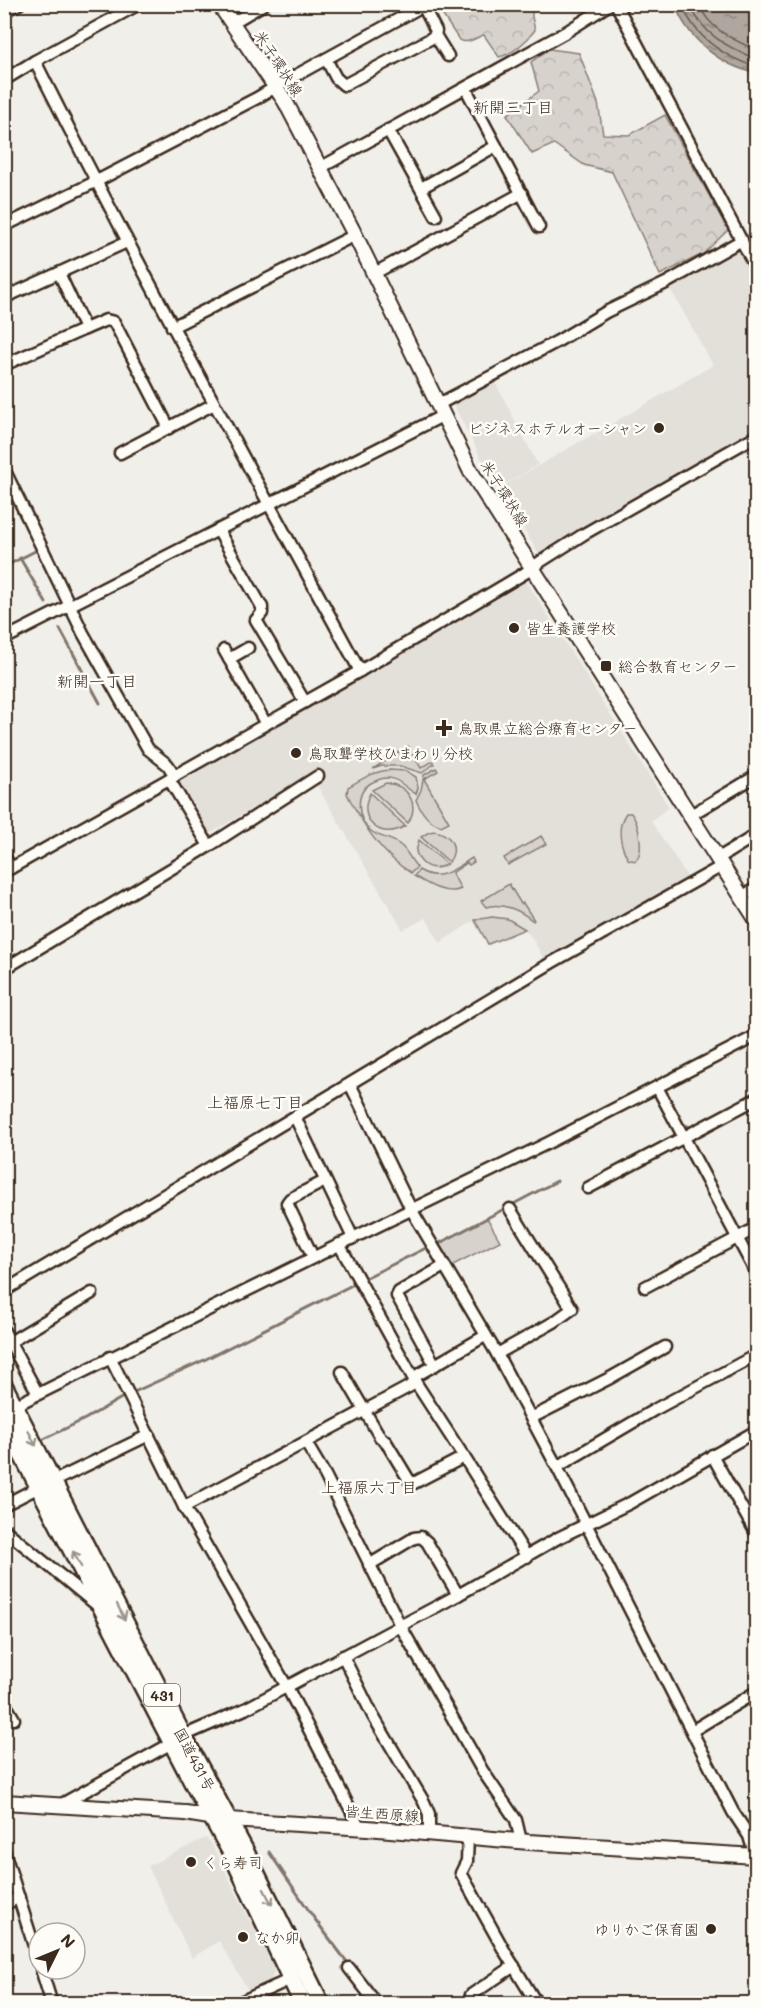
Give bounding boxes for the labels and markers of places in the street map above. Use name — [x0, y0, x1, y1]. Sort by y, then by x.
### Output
place label: ビジネスホテルオーシャン — [468, 418, 647, 438]
marker: ビジネスホテルオーシャン — [652, 421, 666, 435]
place label: 皆生養護学校 — [526, 618, 616, 638]
marker: 皆生養護学校 — [507, 621, 521, 635]
place label: 総合教育センター — [618, 656, 737, 676]
marker: 総合教育センター — [599, 659, 613, 673]
place label: 鳥取県立総合療育センター — [458, 718, 637, 738]
marker: 鳥取県立総合療育センター — [435, 719, 453, 737]
place label: 鳥取聾学校ひまわり分校 — [308, 743, 473, 763]
marker: 鳥取聾学校ひまわり分校 — [289, 746, 303, 760]
place label: くら寿司 — [203, 1852, 263, 1872]
marker: くら寿司 — [184, 1855, 198, 1869]
place label: ゆりかご保育園 — [594, 1919, 699, 1939]
marker: ゆりかご保育園 — [704, 1922, 718, 1936]
place label: なか卯 — [255, 1927, 300, 1947]
marker: なか卯 — [236, 1930, 250, 1944]

